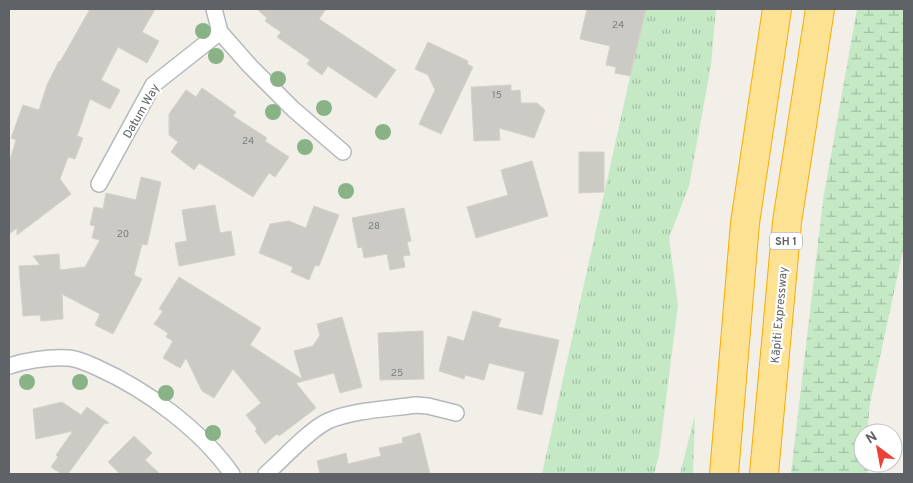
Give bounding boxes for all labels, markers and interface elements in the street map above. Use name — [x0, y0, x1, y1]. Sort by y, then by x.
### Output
house number: 24 — [612, 19, 624, 32]
street label: Datum Way — [120, 81, 164, 142]
house number: 15 — [492, 89, 502, 102]
house number: 24 — [242, 135, 254, 148]
house number: 28 — [368, 220, 380, 233]
house number: 20 — [117, 228, 129, 241]
road number: SH 1 — [770, 232, 802, 250]
street label: Kāpiti Expressway — [768, 266, 792, 364]
house number: 25 — [391, 367, 403, 380]
north arrow — [853, 423, 903, 473]
text: N — [863, 428, 881, 448]

